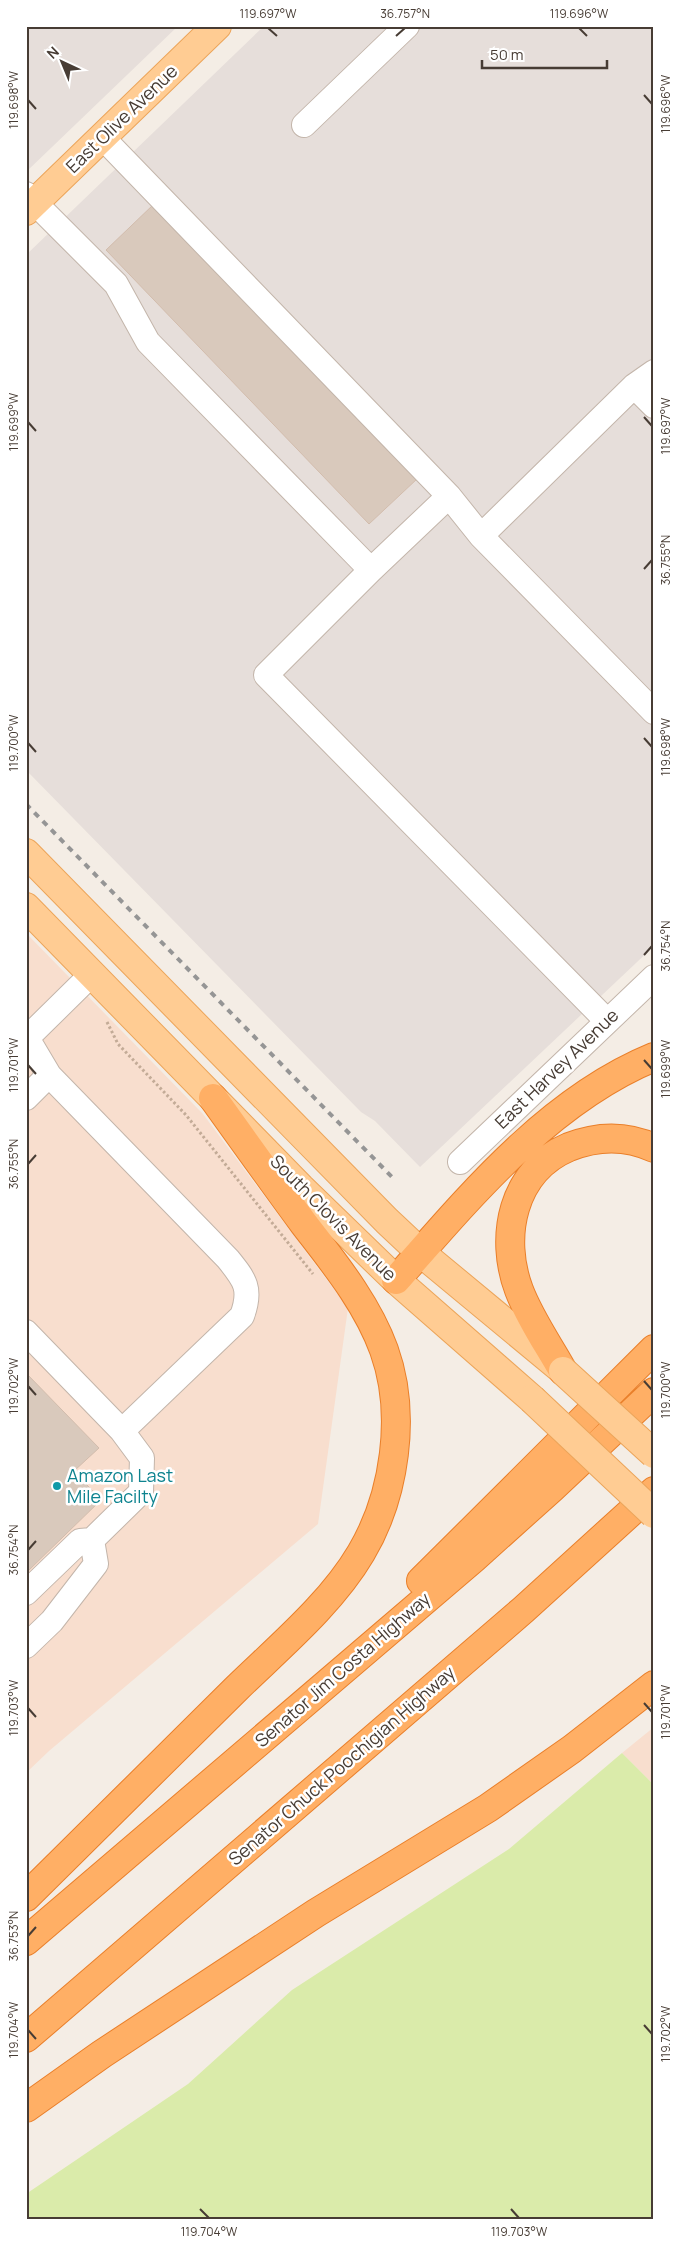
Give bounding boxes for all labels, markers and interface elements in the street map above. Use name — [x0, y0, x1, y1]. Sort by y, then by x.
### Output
text: 119.697°W — [240, 5, 297, 22]
text: 36.757°N — [380, 5, 430, 22]
text: 119.696°W — [550, 5, 609, 22]
north arrow — [38, 38, 88, 88]
scale bar — [482, 38, 608, 70]
text: N — [42, 42, 63, 63]
text: 50 m — [490, 44, 524, 65]
street label: East Olive Avenue — [60, 59, 182, 178]
text: 119.698°W — [5, 70, 22, 129]
text: 119.696°W — [657, 74, 674, 133]
text: 119.699°W — [5, 392, 22, 451]
text: 119.697°W — [657, 397, 674, 454]
text: 36.755°N — [657, 535, 674, 585]
text: 119.700°W — [5, 714, 22, 771]
text: 119.698°W — [657, 717, 674, 776]
text: 36.754°N — [657, 921, 674, 971]
street label: East Harvey Avenue — [489, 1003, 623, 1134]
text: 119.701°W — [5, 1037, 22, 1092]
text: 119.699°W — [657, 1039, 674, 1098]
text: 36.755°N — [5, 1139, 22, 1189]
street label: South Clovis Avenue — [265, 1149, 402, 1286]
text: 119.702°W — [5, 1357, 22, 1414]
text: 119.700°W — [657, 1361, 674, 1418]
place label: Amazon Last Mile Facilty — [67, 1463, 173, 1508]
marker: Amazon Last Mile Facilty — [51, 1480, 63, 1492]
text: 36.754°N — [5, 1525, 22, 1575]
street label: Senator Jim Costa Highway — [250, 1586, 435, 1752]
street label: Senator Chuck Poochigian Highway — [223, 1660, 460, 1870]
text: 119.703°W — [5, 1679, 22, 1736]
text: 119.701°W — [657, 1684, 674, 1739]
text: 36.753°N — [5, 1911, 22, 1961]
text: 119.704°W — [5, 2001, 22, 2058]
text: 119.702°W — [657, 2005, 674, 2062]
text: 119.704°W — [181, 2223, 238, 2240]
text: 119.703°W — [491, 2223, 548, 2240]

